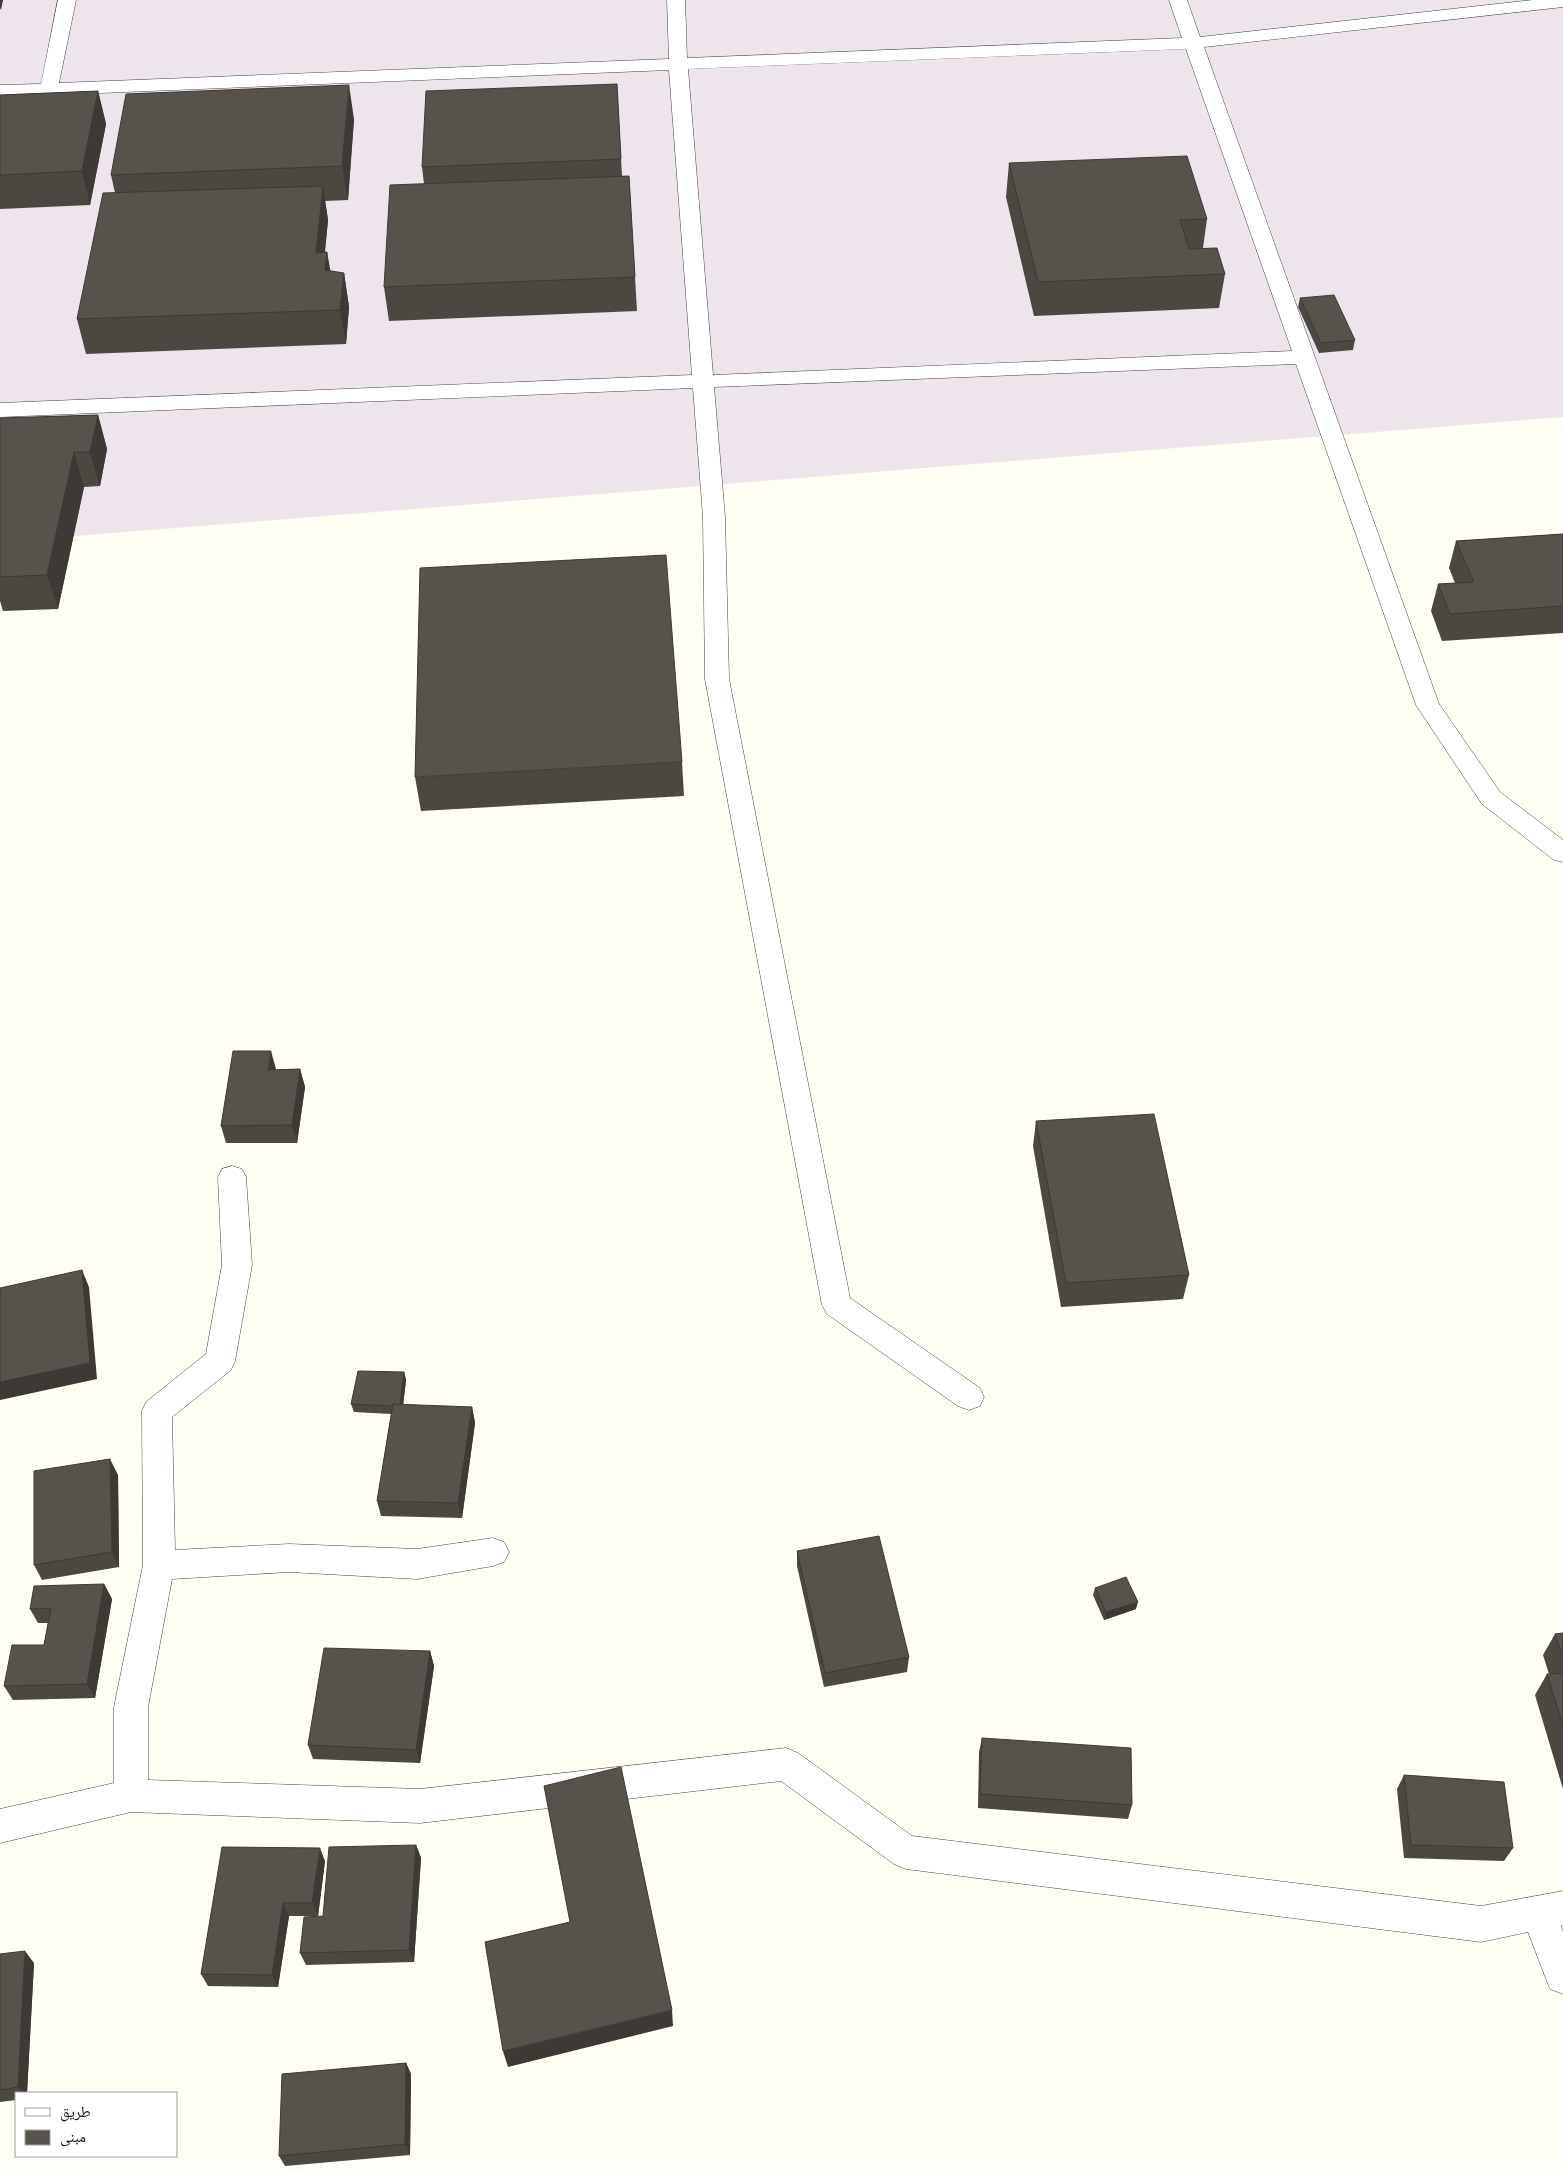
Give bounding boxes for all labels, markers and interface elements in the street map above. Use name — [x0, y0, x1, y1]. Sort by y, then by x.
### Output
legend — [15, 2092, 178, 2157]
text: طريق — [60, 2101, 91, 2122]
text: مبنى — [60, 2126, 86, 2147]

